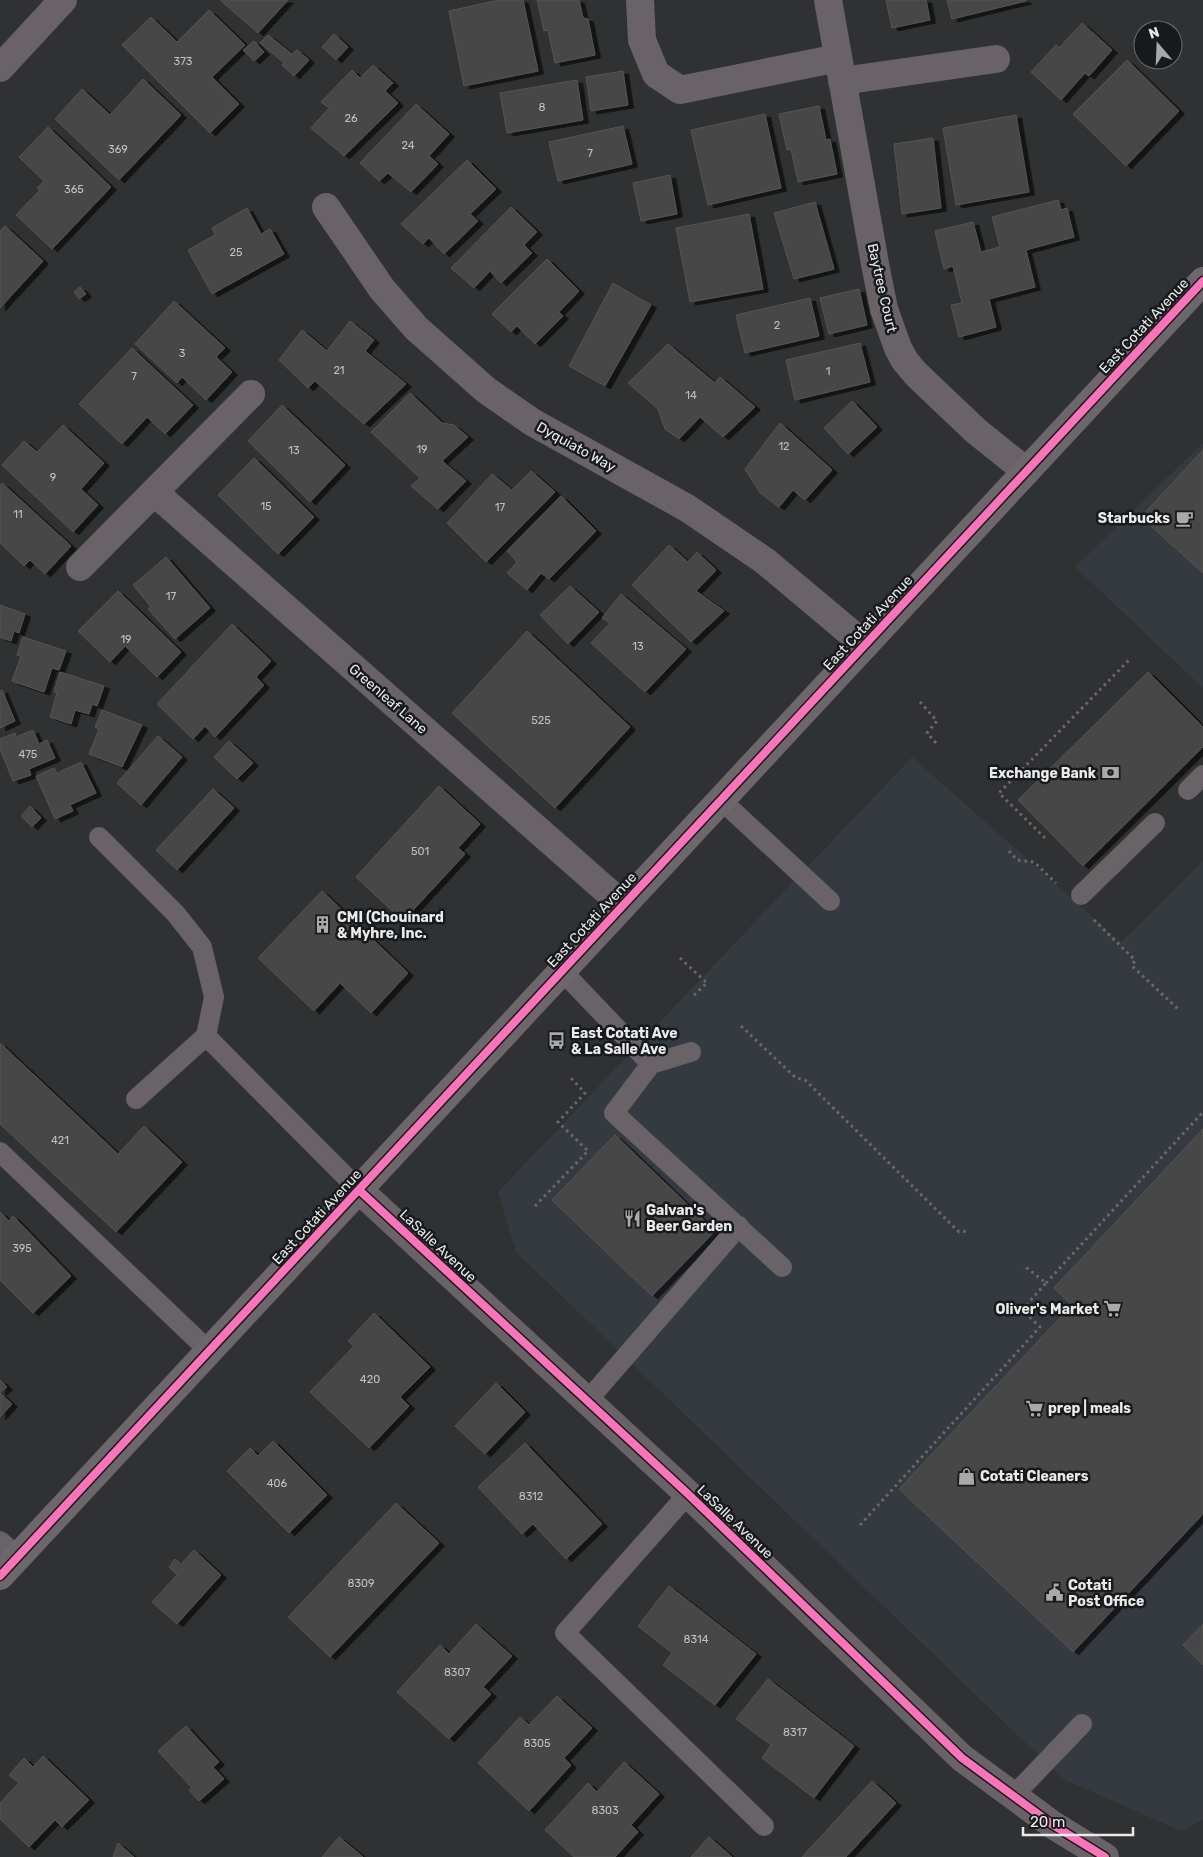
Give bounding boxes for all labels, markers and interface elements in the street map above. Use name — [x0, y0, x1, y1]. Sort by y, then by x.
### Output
north arrow — [1133, 20, 1183, 70]
text: N — [1146, 24, 1161, 43]
house number: 373 — [174, 55, 193, 68]
house number: 8 — [539, 101, 546, 114]
house number: 26 — [344, 112, 358, 125]
house number: 24 — [401, 139, 415, 152]
house number: 369 — [108, 143, 128, 156]
house number: 7 — [587, 147, 593, 160]
house number: 365 — [64, 183, 84, 196]
street label: Baytree Court — [863, 242, 901, 335]
house number: 25 — [230, 246, 243, 259]
street label: East Cotati Avenue — [1096, 275, 1192, 377]
house number: 2 — [774, 319, 780, 332]
house number: 3 — [179, 347, 186, 360]
house number: 21 — [333, 364, 345, 377]
house number: 1 — [826, 365, 830, 378]
house number: 7 — [131, 370, 137, 383]
house number: 14 — [685, 389, 697, 402]
street label: Dyquiato Way — [533, 418, 619, 476]
house number: 12 — [778, 440, 790, 453]
house number: 19 — [416, 443, 428, 456]
house number: 13 — [288, 444, 300, 457]
house number: 9 — [50, 471, 56, 484]
house number: 15 — [260, 500, 272, 513]
house number: 17 — [495, 501, 506, 514]
house number: 11 — [13, 508, 23, 521]
cafe icon: Starbucks — [1174, 508, 1194, 528]
place label: Starbucks — [1098, 510, 1170, 527]
street label: East Cotati Avenue — [820, 572, 916, 674]
house number: 17 — [166, 590, 177, 603]
house number: 19 — [120, 633, 132, 646]
house number: 13 — [632, 640, 644, 653]
street label: Greenleaf Lane — [345, 660, 431, 738]
house number: 525 — [531, 714, 551, 727]
house number: 475 — [19, 748, 38, 761]
bank icon: Exchange Bank — [1100, 763, 1120, 783]
place label: Exchange Bank — [989, 765, 1097, 782]
house number: 501 — [411, 845, 429, 858]
street label: East Cotati Avenue — [544, 869, 640, 971]
place label: CMI (Chouinard & Myhre, Inc. — [337, 909, 444, 942]
building icon: CMI (Chouinard & Myhre, Inc. — [313, 915, 333, 935]
place label: East Cotati Ave & La Salle Ave — [571, 1025, 678, 1058]
bus stop icon: East Cotati Ave & La Salle Ave — [547, 1031, 567, 1051]
house number: 421 — [51, 1134, 69, 1147]
street label: East Cotati Avenue — [269, 1166, 365, 1268]
place label: Galvan's Beer Garden — [646, 1202, 732, 1235]
street label: LaSalle Avenue — [396, 1206, 480, 1286]
restaurant icon: Galvan's Beer Garden — [622, 1208, 642, 1228]
house number: 395 — [12, 1242, 32, 1255]
supermarket icon: Oliver's Market — [1103, 1299, 1123, 1319]
place label: Oliver's Market — [996, 1301, 1099, 1318]
house number: 420 — [360, 1373, 380, 1386]
supermarket icon: prep | meals — [1024, 1398, 1044, 1418]
place label: prep | meals — [1048, 1399, 1131, 1417]
shop icon: Cotati Cleaners — [956, 1466, 976, 1486]
place label: Cotati Cleaners — [980, 1468, 1089, 1485]
house number: 406 — [267, 1477, 288, 1490]
street label: LaSalle Avenue — [694, 1482, 777, 1563]
house number: 8312 — [519, 1490, 543, 1503]
house number: 8309 — [347, 1577, 375, 1590]
place label: Cotati Post Office — [1068, 1577, 1144, 1610]
public building icon: Cotati Post Office — [1044, 1583, 1064, 1603]
house number: 8314 — [684, 1633, 709, 1646]
house number: 8307 — [444, 1666, 470, 1679]
house number: 8317 — [783, 1726, 807, 1739]
house number: 8305 — [523, 1737, 551, 1750]
house number: 8303 — [591, 1804, 619, 1817]
scale bar — [1023, 1804, 1133, 1836]
text: 20 m — [1030, 1813, 1065, 1831]

